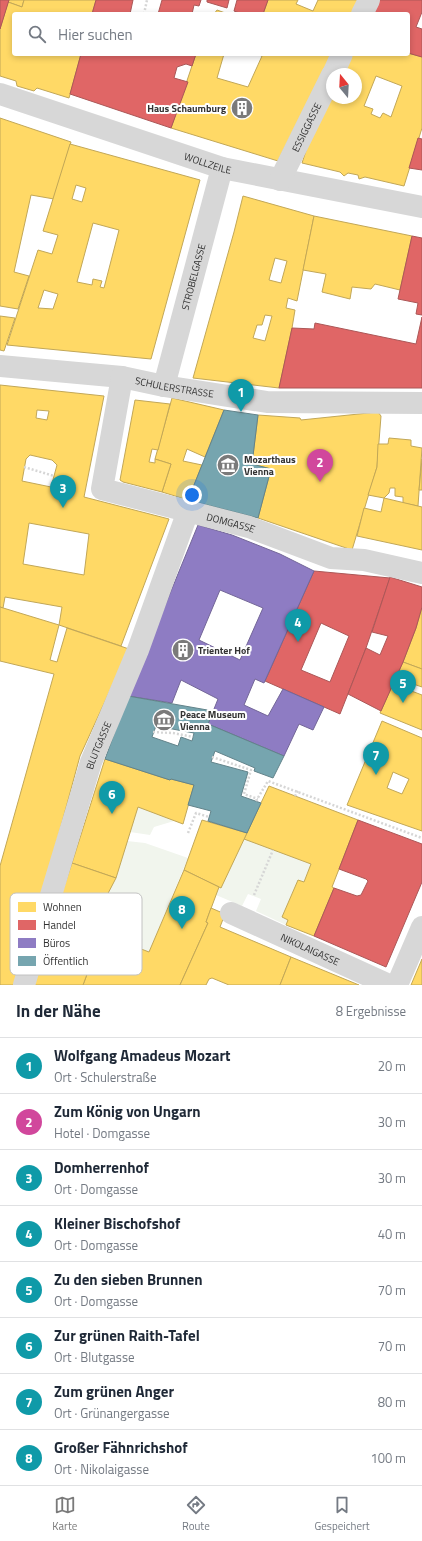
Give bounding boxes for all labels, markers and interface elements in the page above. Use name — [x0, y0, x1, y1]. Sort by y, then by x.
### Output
search box — [12, 12, 410, 56]
icon: search — [26, 23, 48, 45]
text: Hier suchen — [58, 23, 133, 46]
north arrow — [326, 68, 362, 104]
building icon: Haus Schaumburg — [229, 95, 255, 121]
street label: ESSIGGASSE — [288, 99, 325, 154]
place label: Haus Schaumburg — [147, 101, 227, 116]
street label: WOLLZEILE — [182, 148, 233, 177]
street label: STROBELGASSE — [177, 241, 209, 312]
street label: SCHULERSTRASSE — [134, 373, 215, 401]
pin: 1 — [228, 379, 254, 412]
pin: 2 — [307, 449, 333, 482]
museum icon: Mozarthaus Vienna — [215, 452, 241, 478]
place label: Mozarthaus Vienna — [244, 452, 296, 479]
pin: 3 — [50, 475, 76, 508]
your location — [182, 485, 202, 505]
street label: DOMGASSE — [205, 509, 258, 536]
pin: 4 — [285, 609, 311, 642]
building icon: Trienter Hof — [170, 637, 196, 663]
place label: Trienter Hof — [198, 643, 250, 658]
pin: 5 — [390, 670, 416, 703]
museum icon: Peace Museum Vienna — [151, 707, 177, 733]
place label: Peace Museum Vienna — [180, 707, 246, 734]
street label: BLUTGASSE — [82, 719, 115, 771]
pin: 7 — [363, 742, 389, 775]
pin: 6 — [99, 781, 125, 814]
legend — [10, 893, 142, 975]
pin: 8 — [169, 896, 195, 929]
text: Wohnen — [43, 899, 82, 915]
text: Handel — [43, 917, 76, 933]
street label: NIKOLAIGASSE — [278, 929, 342, 969]
text: Büros — [43, 935, 70, 951]
text: Öffentlich — [43, 953, 88, 969]
text: In der Nähe — [16, 998, 101, 1024]
text: 8 Ergebnisse — [336, 1001, 406, 1021]
text: Wolfgang Amadeus Mozart — [54, 1044, 230, 1067]
text: 1 — [25, 1056, 33, 1076]
text: 20 m — [378, 1056, 406, 1076]
text: Ort · Schulerstraße — [54, 1067, 157, 1087]
text: Zum König von Ungarn — [54, 1100, 201, 1123]
text: 2 — [25, 1112, 33, 1132]
text: 30 m — [378, 1112, 406, 1132]
text: Hotel · Domgasse — [54, 1123, 150, 1143]
text: Domherrenhof — [54, 1156, 149, 1179]
text: 3 — [25, 1168, 33, 1188]
text: 30 m — [378, 1168, 406, 1188]
text: Ort · Domgasse — [54, 1179, 138, 1199]
text: Kleiner Bischofshof — [54, 1212, 180, 1235]
text: 4 — [25, 1224, 33, 1244]
text: 40 m — [378, 1224, 406, 1244]
text: Ort · Domgasse — [54, 1235, 138, 1255]
text: Zu den sieben Brunnen — [54, 1268, 203, 1291]
text: 5 — [25, 1280, 33, 1300]
text: 70 m — [378, 1280, 406, 1300]
text: Ort · Domgasse — [54, 1291, 138, 1311]
text: Zur grünen Raith-Tafel — [54, 1324, 200, 1347]
text: 6 — [25, 1336, 33, 1356]
text: 70 m — [378, 1336, 406, 1356]
text: Ort · Blutgasse — [54, 1347, 135, 1367]
text: Zum grünen Anger — [54, 1380, 174, 1403]
text: 7 — [25, 1392, 33, 1412]
text: 80 m — [378, 1392, 406, 1412]
text: Ort · Grünangergasse — [54, 1403, 170, 1423]
text: Großer Fähnrichshof — [54, 1436, 188, 1459]
text: 8 — [25, 1448, 33, 1468]
text: 100 m — [370, 1448, 406, 1468]
text: Ort · Nikolaigasse — [54, 1459, 149, 1479]
tab: Karte — [52, 1494, 77, 1534]
tab: Route — [182, 1494, 210, 1534]
tab: Gespeichert — [315, 1494, 370, 1534]

